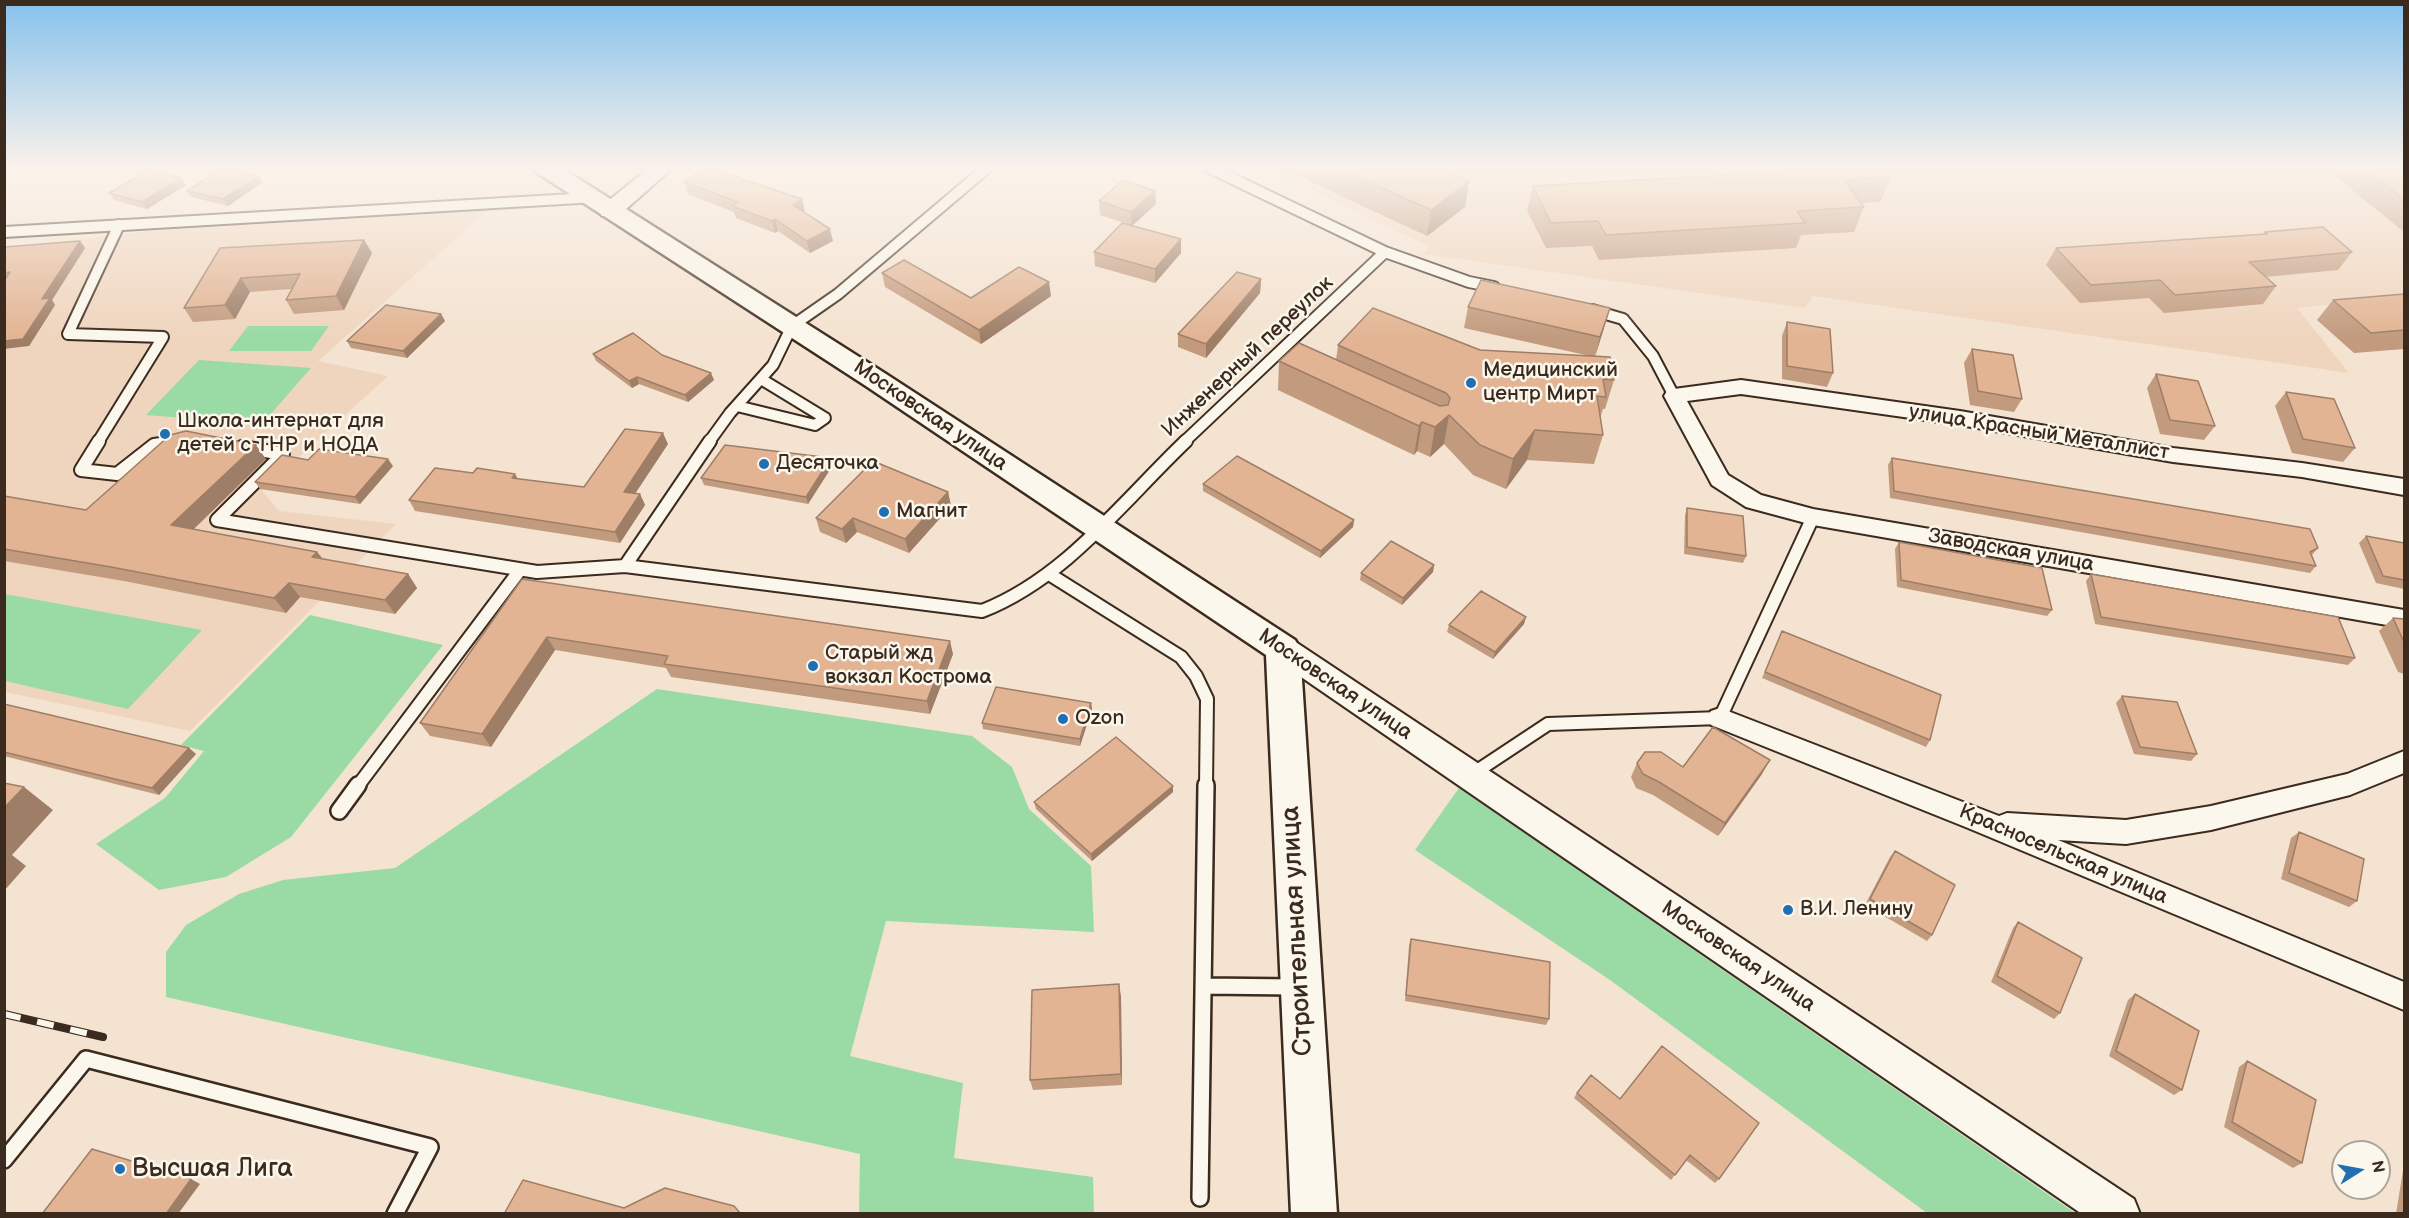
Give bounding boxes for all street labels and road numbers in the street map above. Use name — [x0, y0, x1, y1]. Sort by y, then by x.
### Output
street label: Инженерный переулок — [1157, 271, 1339, 443]
street label: Московская улица — [848, 355, 1012, 477]
street label: улица Красный Металлист — [1907, 400, 2171, 466]
street label: Заводская улица — [1926, 524, 2096, 578]
street label: Московская улица — [1253, 624, 1417, 746]
street label: Красносельская улица — [1955, 800, 2171, 910]
street label: Строительная улица — [1276, 805, 1320, 1057]
street label: Московская улица — [1656, 896, 1820, 1018]

